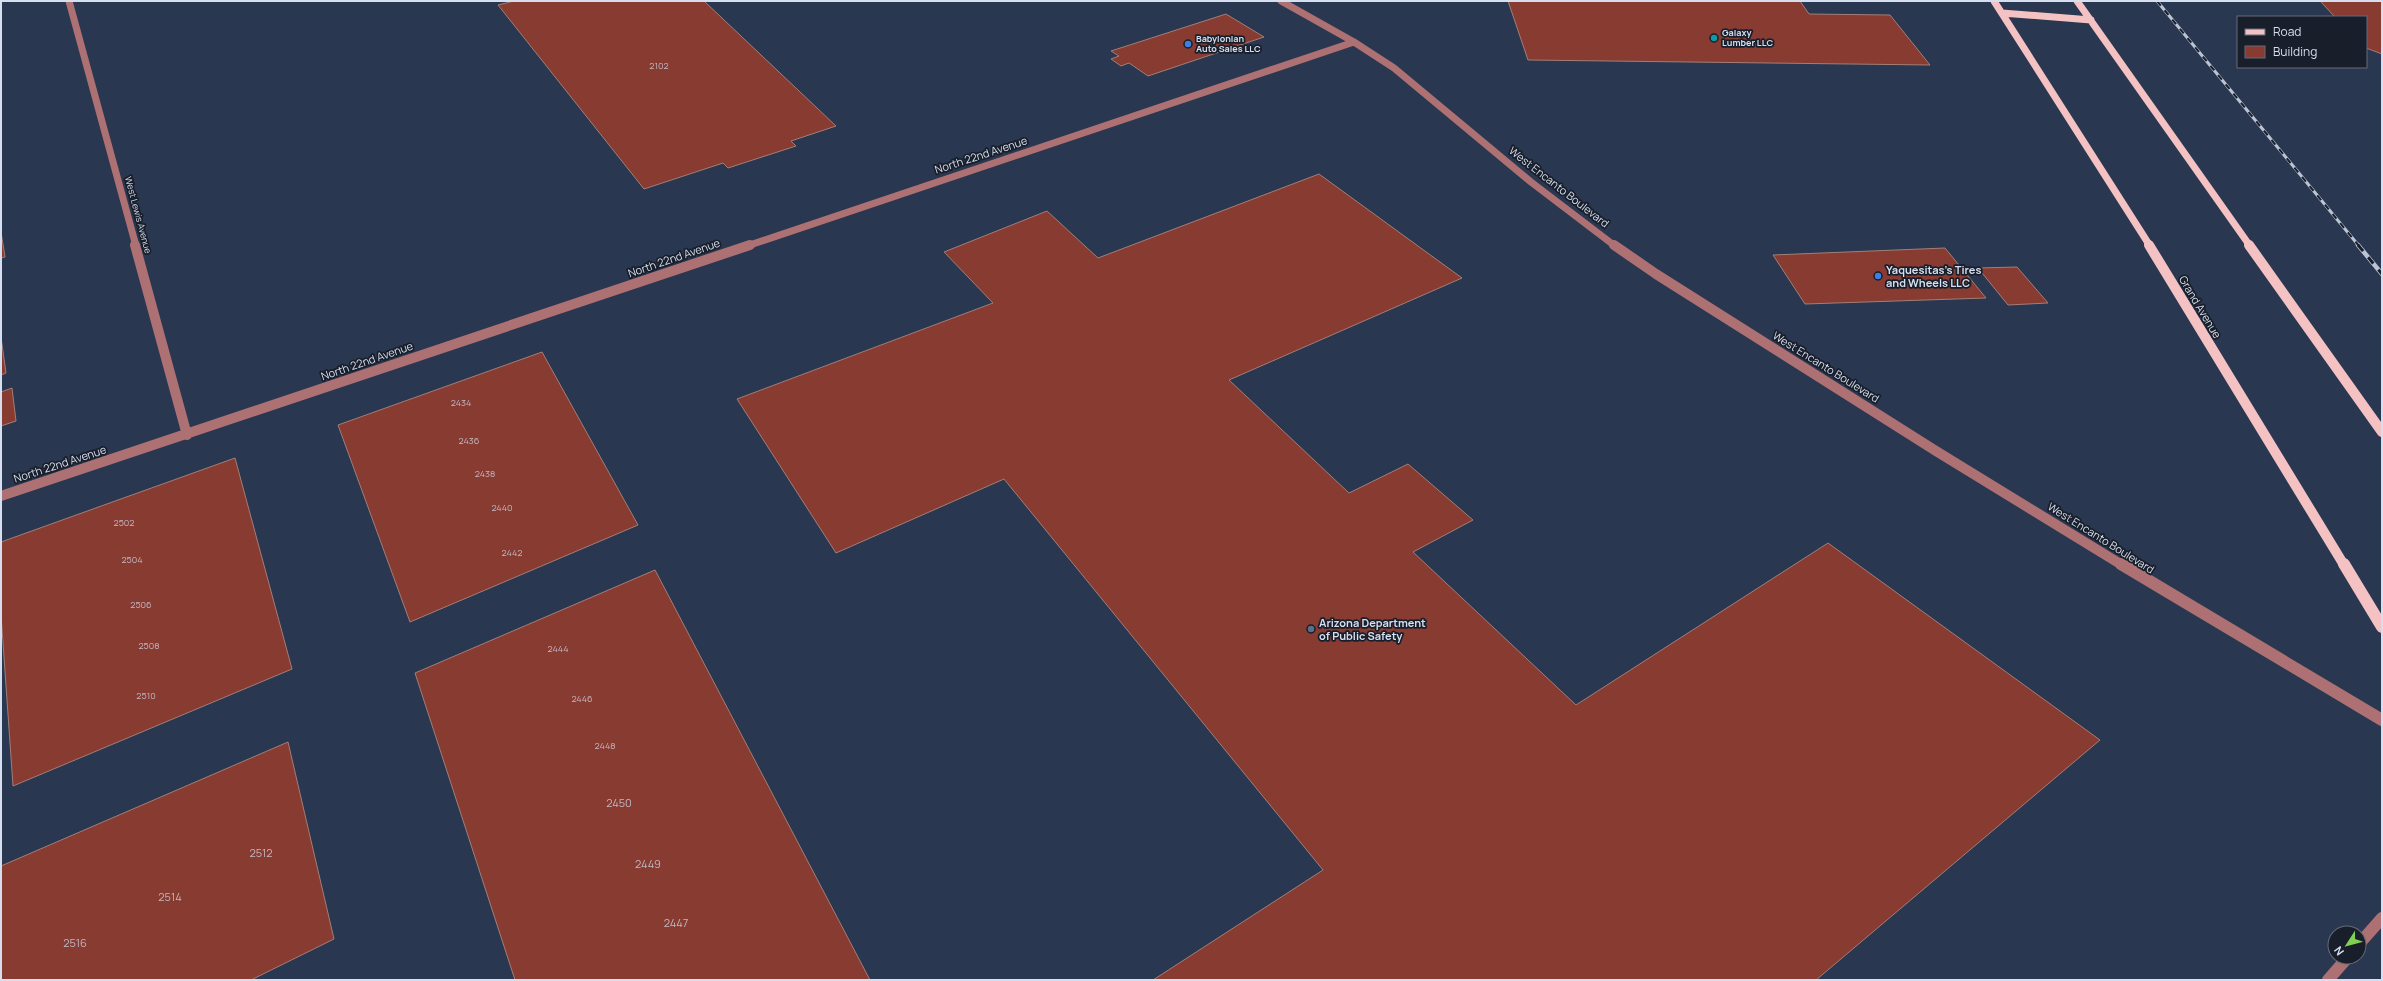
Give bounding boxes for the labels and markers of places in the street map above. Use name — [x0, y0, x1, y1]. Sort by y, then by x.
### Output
place label: Galaxy Lumber LLC — [1722, 26, 1773, 49]
place label: Babylonian Auto Sales LLC — [1196, 32, 1261, 55]
marker: Galaxy Lumber LLC — [1709, 33, 1719, 43]
marker: Babylonian Auto Sales LLC — [1183, 39, 1193, 49]
place label: Yaquesitas's Tires and Wheels LLC — [1886, 262, 1981, 290]
marker: Yaquesitas's Tires and Wheels LLC — [1873, 271, 1883, 281]
place label: Arizona Department of Public Safety — [1319, 615, 1426, 643]
marker: Arizona Department of Public Safety — [1306, 624, 1316, 634]

